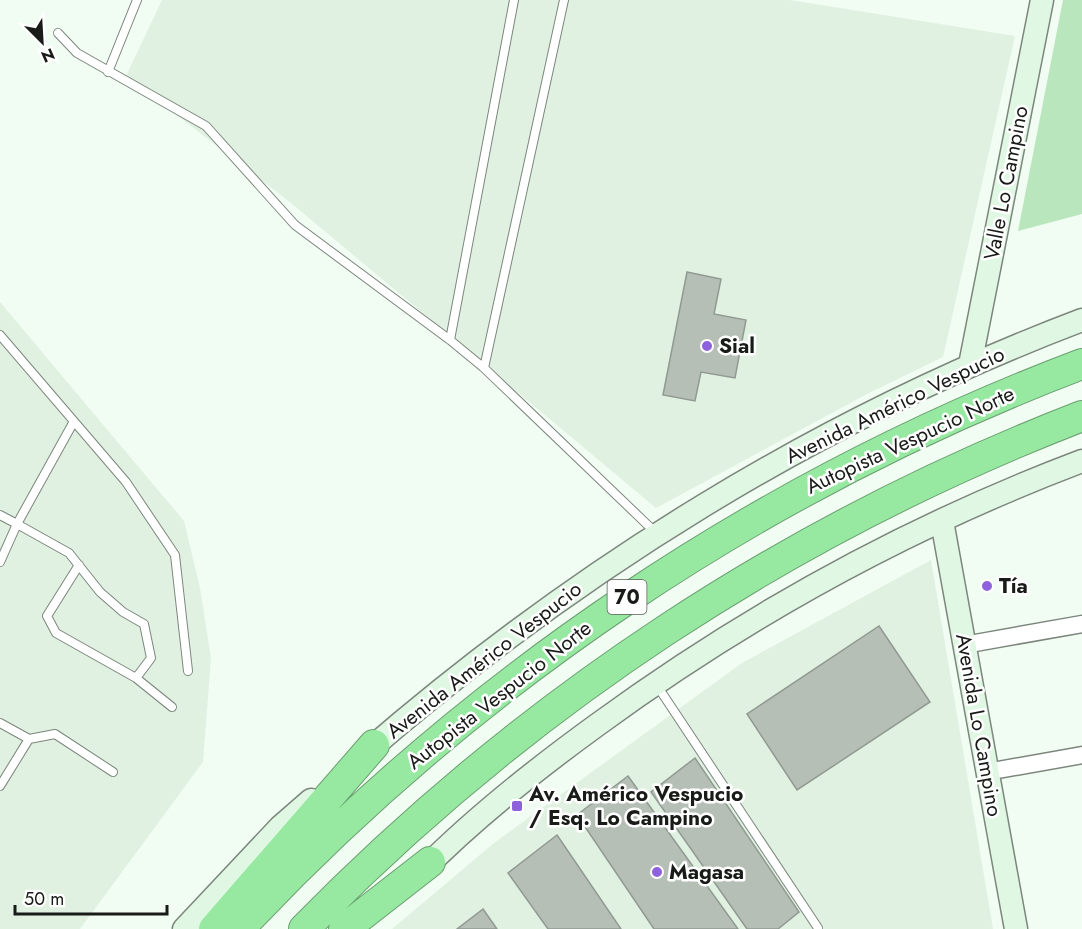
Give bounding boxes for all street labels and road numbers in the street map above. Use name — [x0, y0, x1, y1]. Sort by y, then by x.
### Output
street label: Valle Lo Campino — [976, 103, 1036, 263]
street label: Avenida Américo Vespucio — [780, 339, 1010, 471]
street label: Autopista Vespucio Norte — [801, 378, 1019, 502]
street label: Avenida Américo Vespucio — [380, 574, 588, 746]
road number: 70 — [608, 580, 646, 614]
street label: Autopista Vespucio Norte — [400, 613, 598, 777]
street label: Avenida Lo Campino — [948, 631, 1010, 819]

